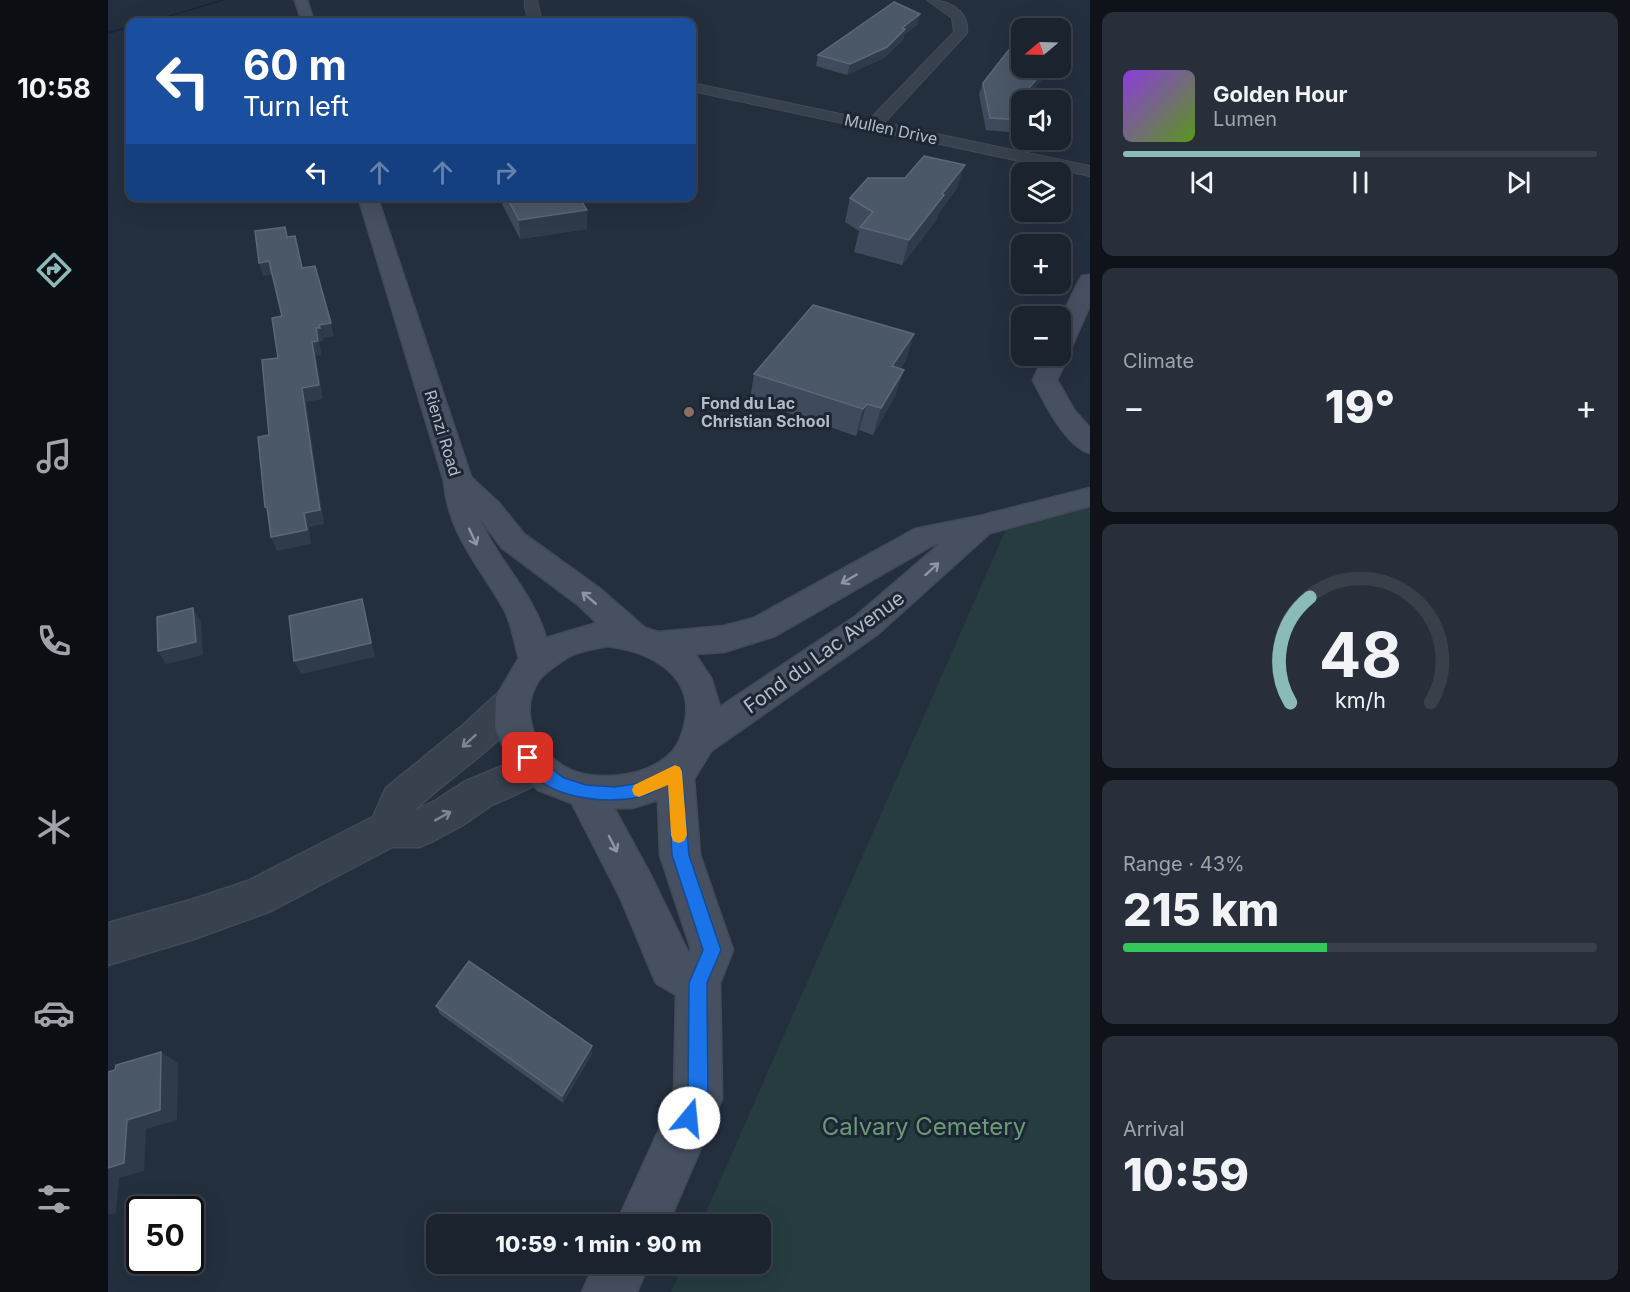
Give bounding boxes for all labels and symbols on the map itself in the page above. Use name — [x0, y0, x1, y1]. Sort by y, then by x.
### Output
north arrow — [1011, 18, 1071, 78]
street label: Mullen Drive — [843, 109, 939, 149]
street label: Rienzi Road — [420, 388, 466, 478]
place label: Fond du Lac Christian School — [701, 393, 830, 431]
marker: Fond du Lac Christian School — [682, 405, 696, 419]
one-way arrow — [468, 527, 479, 545]
one-way arrow — [925, 562, 940, 576]
one-way arrow — [841, 573, 858, 585]
street label: Fond du Lac Avenue — [739, 586, 909, 718]
one-way arrow — [582, 591, 597, 605]
pin — [502, 732, 553, 783]
one-way arrow — [462, 734, 477, 748]
one-way arrow — [434, 810, 452, 821]
one-way arrow — [607, 835, 619, 852]
position arrow — [657, 1086, 721, 1150]
park label: Calvary Cemetery — [822, 1112, 1026, 1141]
speed limit sign: 50 — [126, 1196, 204, 1274]

